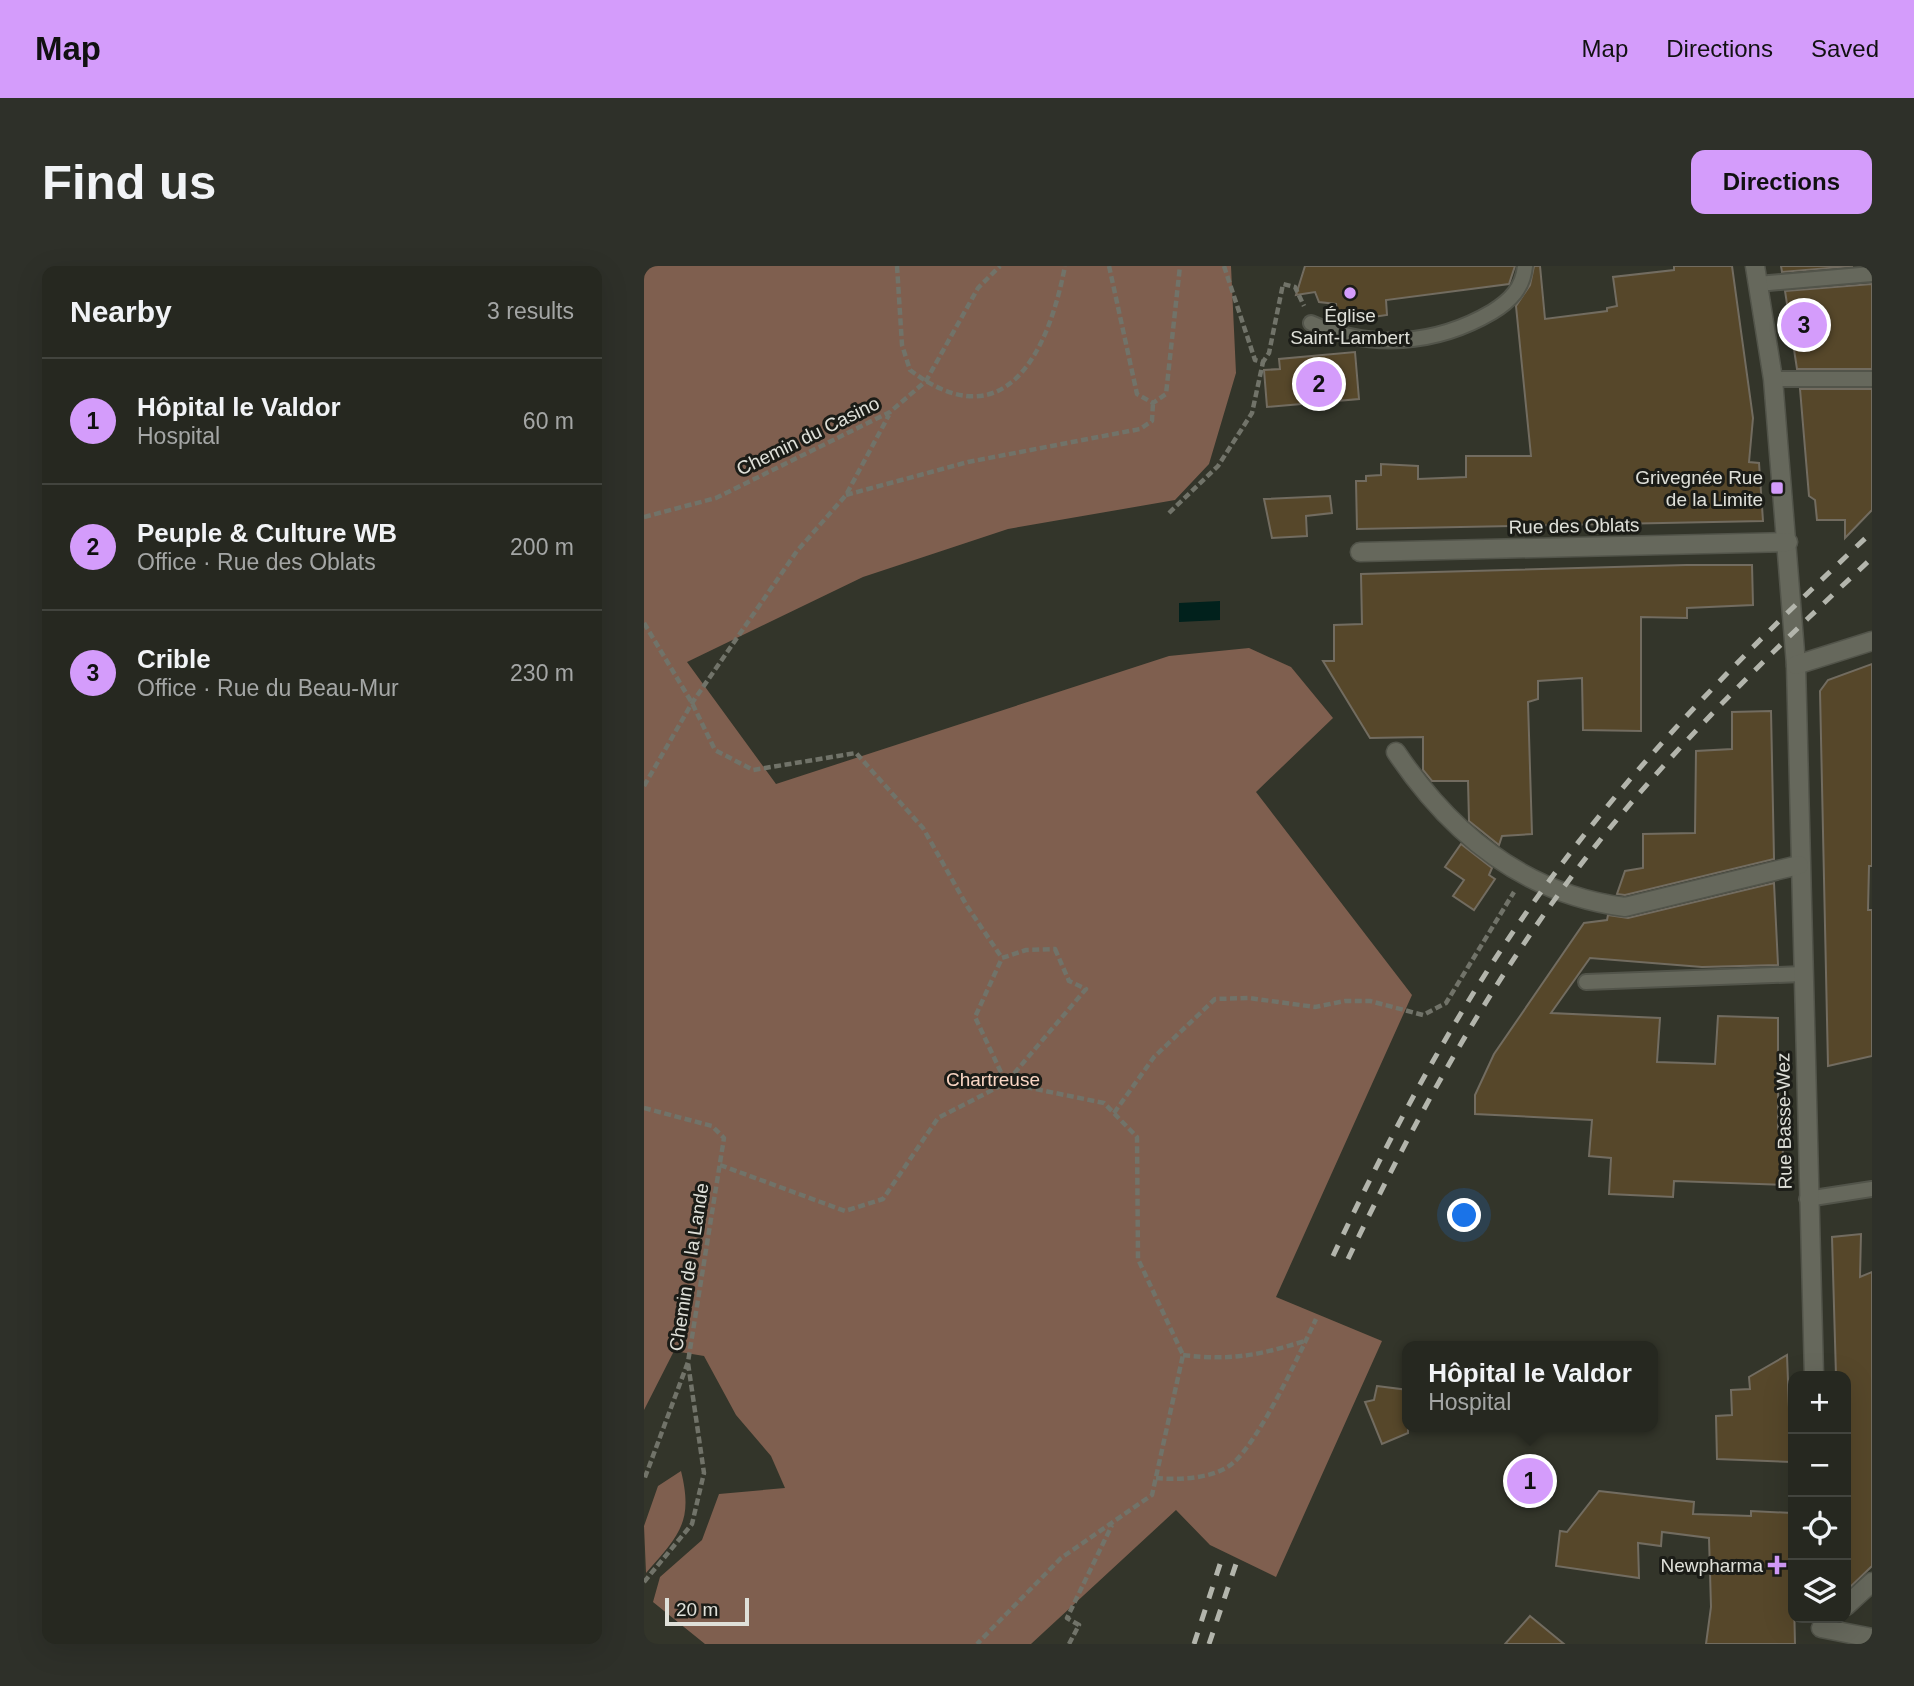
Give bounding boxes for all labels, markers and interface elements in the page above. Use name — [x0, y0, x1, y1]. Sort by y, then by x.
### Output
text: Map — [35, 30, 101, 67]
text: Map — [1582, 35, 1628, 62]
text: Directions — [1666, 35, 1773, 62]
text: Saved — [1811, 35, 1879, 62]
button: Directions — [1691, 150, 1872, 214]
text: Find us — [42, 155, 216, 209]
marker: Église Saint-Lambert — [1342, 285, 1358, 301]
text: Nearby — [70, 295, 172, 328]
text: 3 results — [487, 298, 574, 324]
pin: 3 — [1781, 299, 1827, 351]
place label: Église Saint-Lambert — [1290, 305, 1410, 348]
pin: 2 — [1296, 358, 1342, 410]
text: Hôpital le Valdor — [137, 392, 341, 422]
street label: Chemin du Casino — [733, 392, 883, 480]
text: 1 — [87, 408, 99, 434]
text: 60 m — [523, 408, 574, 434]
text: Hospital — [137, 423, 220, 449]
place label: Grivegnée Rue de la Limite — [1635, 467, 1763, 510]
marker: Grivegnée Rue de la Limite — [1769, 480, 1785, 496]
street label: Rue des Oblats — [1508, 514, 1640, 538]
text: Peuple & Culture WB — [137, 518, 397, 548]
text: 2 — [87, 534, 99, 560]
text: 200 m — [510, 534, 574, 560]
text: Office · Rue des Oblats — [137, 549, 376, 575]
text: Crible — [137, 644, 211, 674]
text: 3 — [87, 660, 99, 686]
text: 230 m — [510, 660, 574, 686]
text: Office · Rue du Beau-Mur — [137, 675, 399, 701]
street label: Rue Basse-Wez — [1772, 1052, 1796, 1190]
park label: Chartreuse — [946, 1069, 1040, 1090]
street label: Chemin de la Lande — [665, 1181, 713, 1353]
your location — [1447, 1198, 1481, 1232]
popup — [1402, 1341, 1658, 1432]
text: Hôpital le Valdor — [1428, 1358, 1632, 1388]
map controls — [1788, 1371, 1851, 1623]
button: + — [1788, 1371, 1851, 1434]
text: Hospital — [1428, 1389, 1511, 1415]
button: − — [1788, 1434, 1851, 1497]
pin: 1 — [1507, 1455, 1553, 1507]
button: locate — [1788, 1497, 1851, 1560]
place label: Newpharma — [1661, 1555, 1763, 1576]
marker: Newpharma — [1769, 1557, 1785, 1573]
button: layers — [1788, 1560, 1851, 1623]
scale bar — [665, 1595, 749, 1627]
text: 20 m — [676, 1599, 718, 1620]

